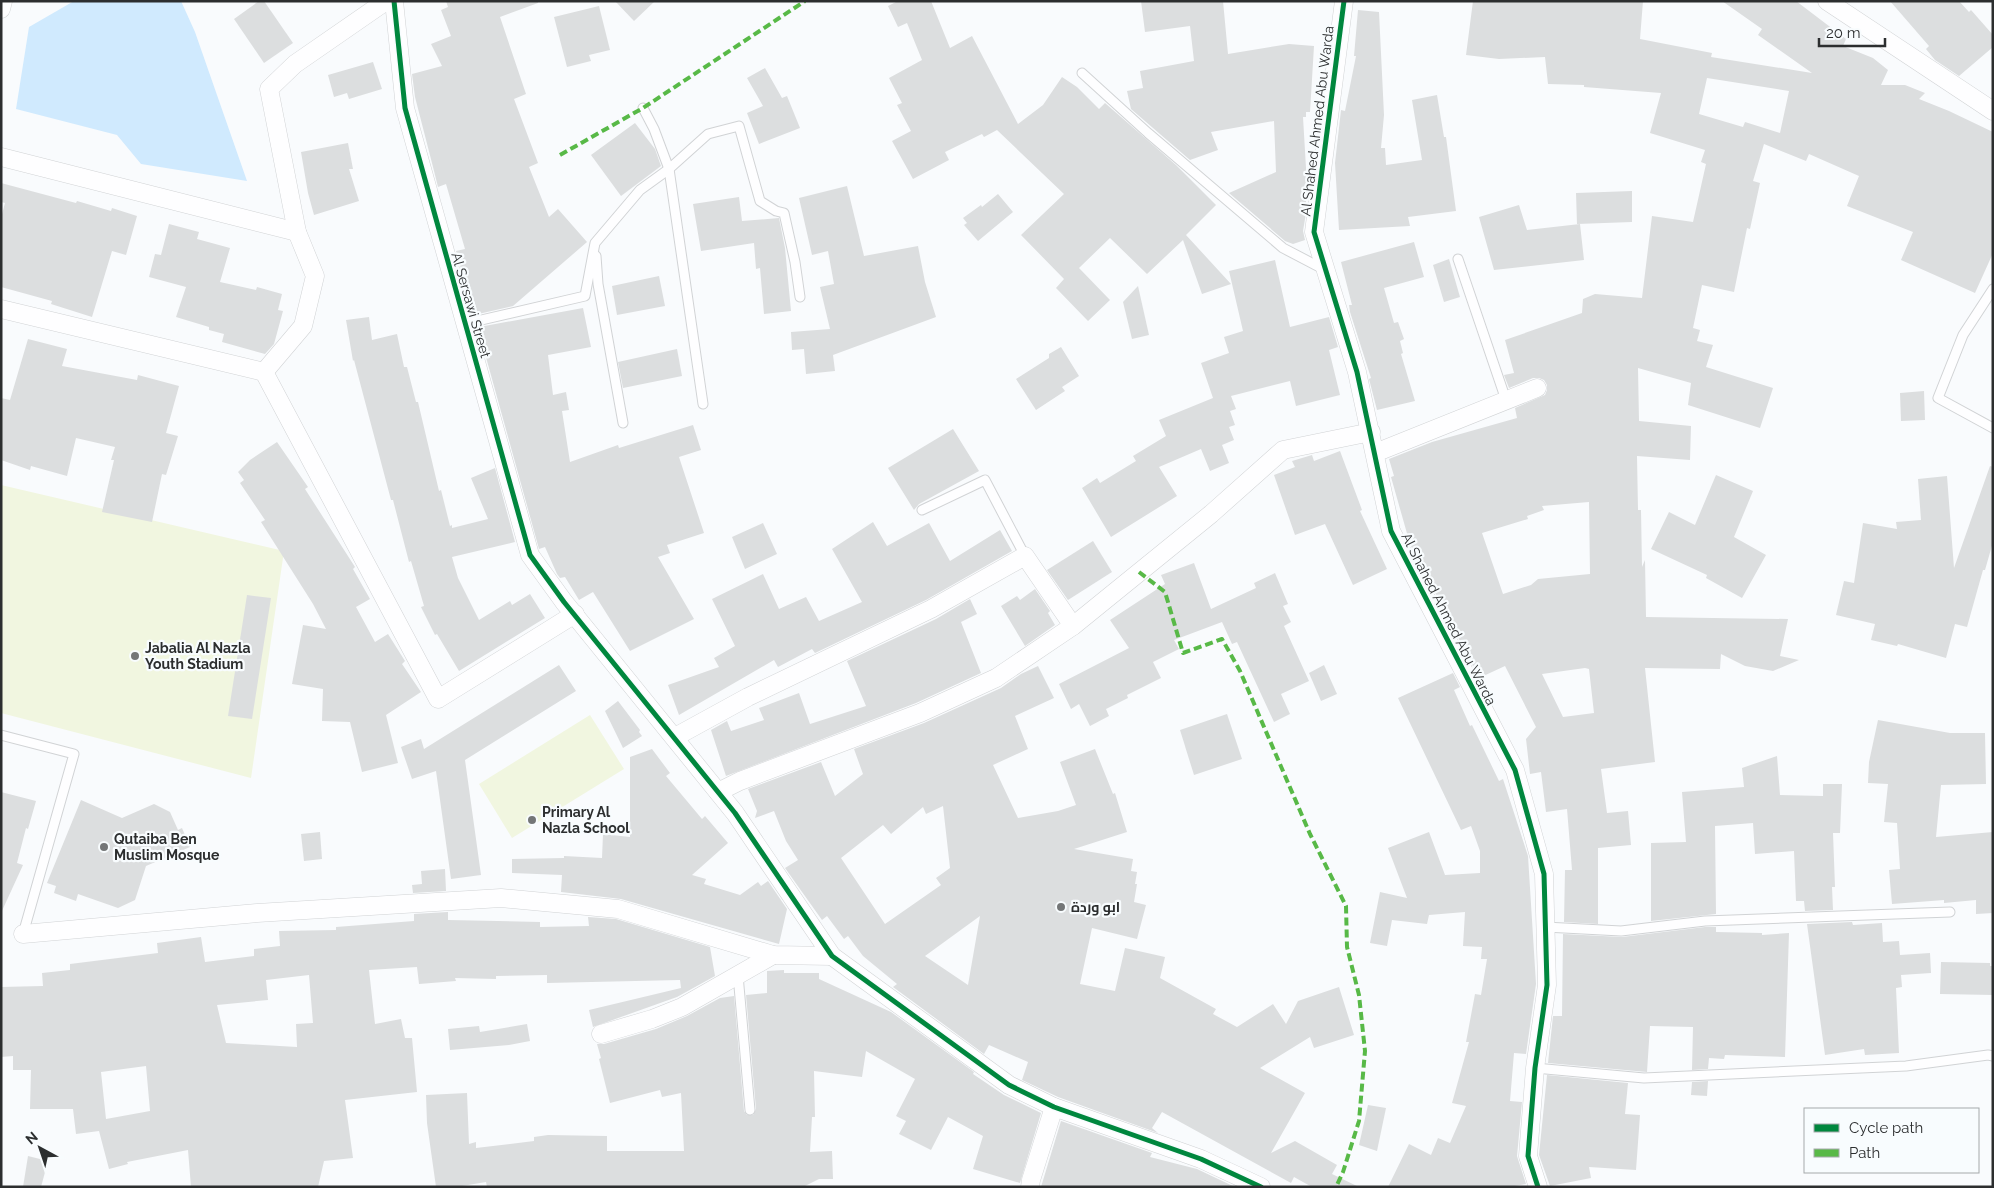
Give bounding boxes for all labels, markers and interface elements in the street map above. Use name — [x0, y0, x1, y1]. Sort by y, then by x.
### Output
scale bar — [1819, 15, 1885, 47]
text: 20 m — [1826, 24, 1861, 42]
street label: Al Shahed Ahmed Abu Warda — [1297, 25, 1337, 217]
street label: Al Sersawi Street — [448, 250, 494, 360]
street label: Al Shahed Ahmed Abu Warda — [1398, 530, 1500, 708]
place label: Jabalia Al Nazla Youth Stadium — [145, 640, 250, 672]
marker: Jabalia Al Nazla Youth Stadium — [129, 650, 141, 662]
place label: Primary Al Nazla School — [542, 804, 630, 836]
marker: Primary Al Nazla School — [526, 814, 538, 826]
place label: Qutaiba Ben Muslim Mosque — [114, 831, 220, 863]
marker: Qutaiba Ben Muslim Mosque — [98, 841, 110, 853]
place label: ابو وردة — [1071, 899, 1120, 916]
marker: ابو وردة — [1055, 901, 1067, 913]
legend — [1804, 1108, 1979, 1173]
text: Cycle path — [1849, 1119, 1923, 1137]
north arrow — [15, 1123, 65, 1173]
text: N — [22, 1128, 41, 1148]
text: Path — [1849, 1144, 1880, 1162]

